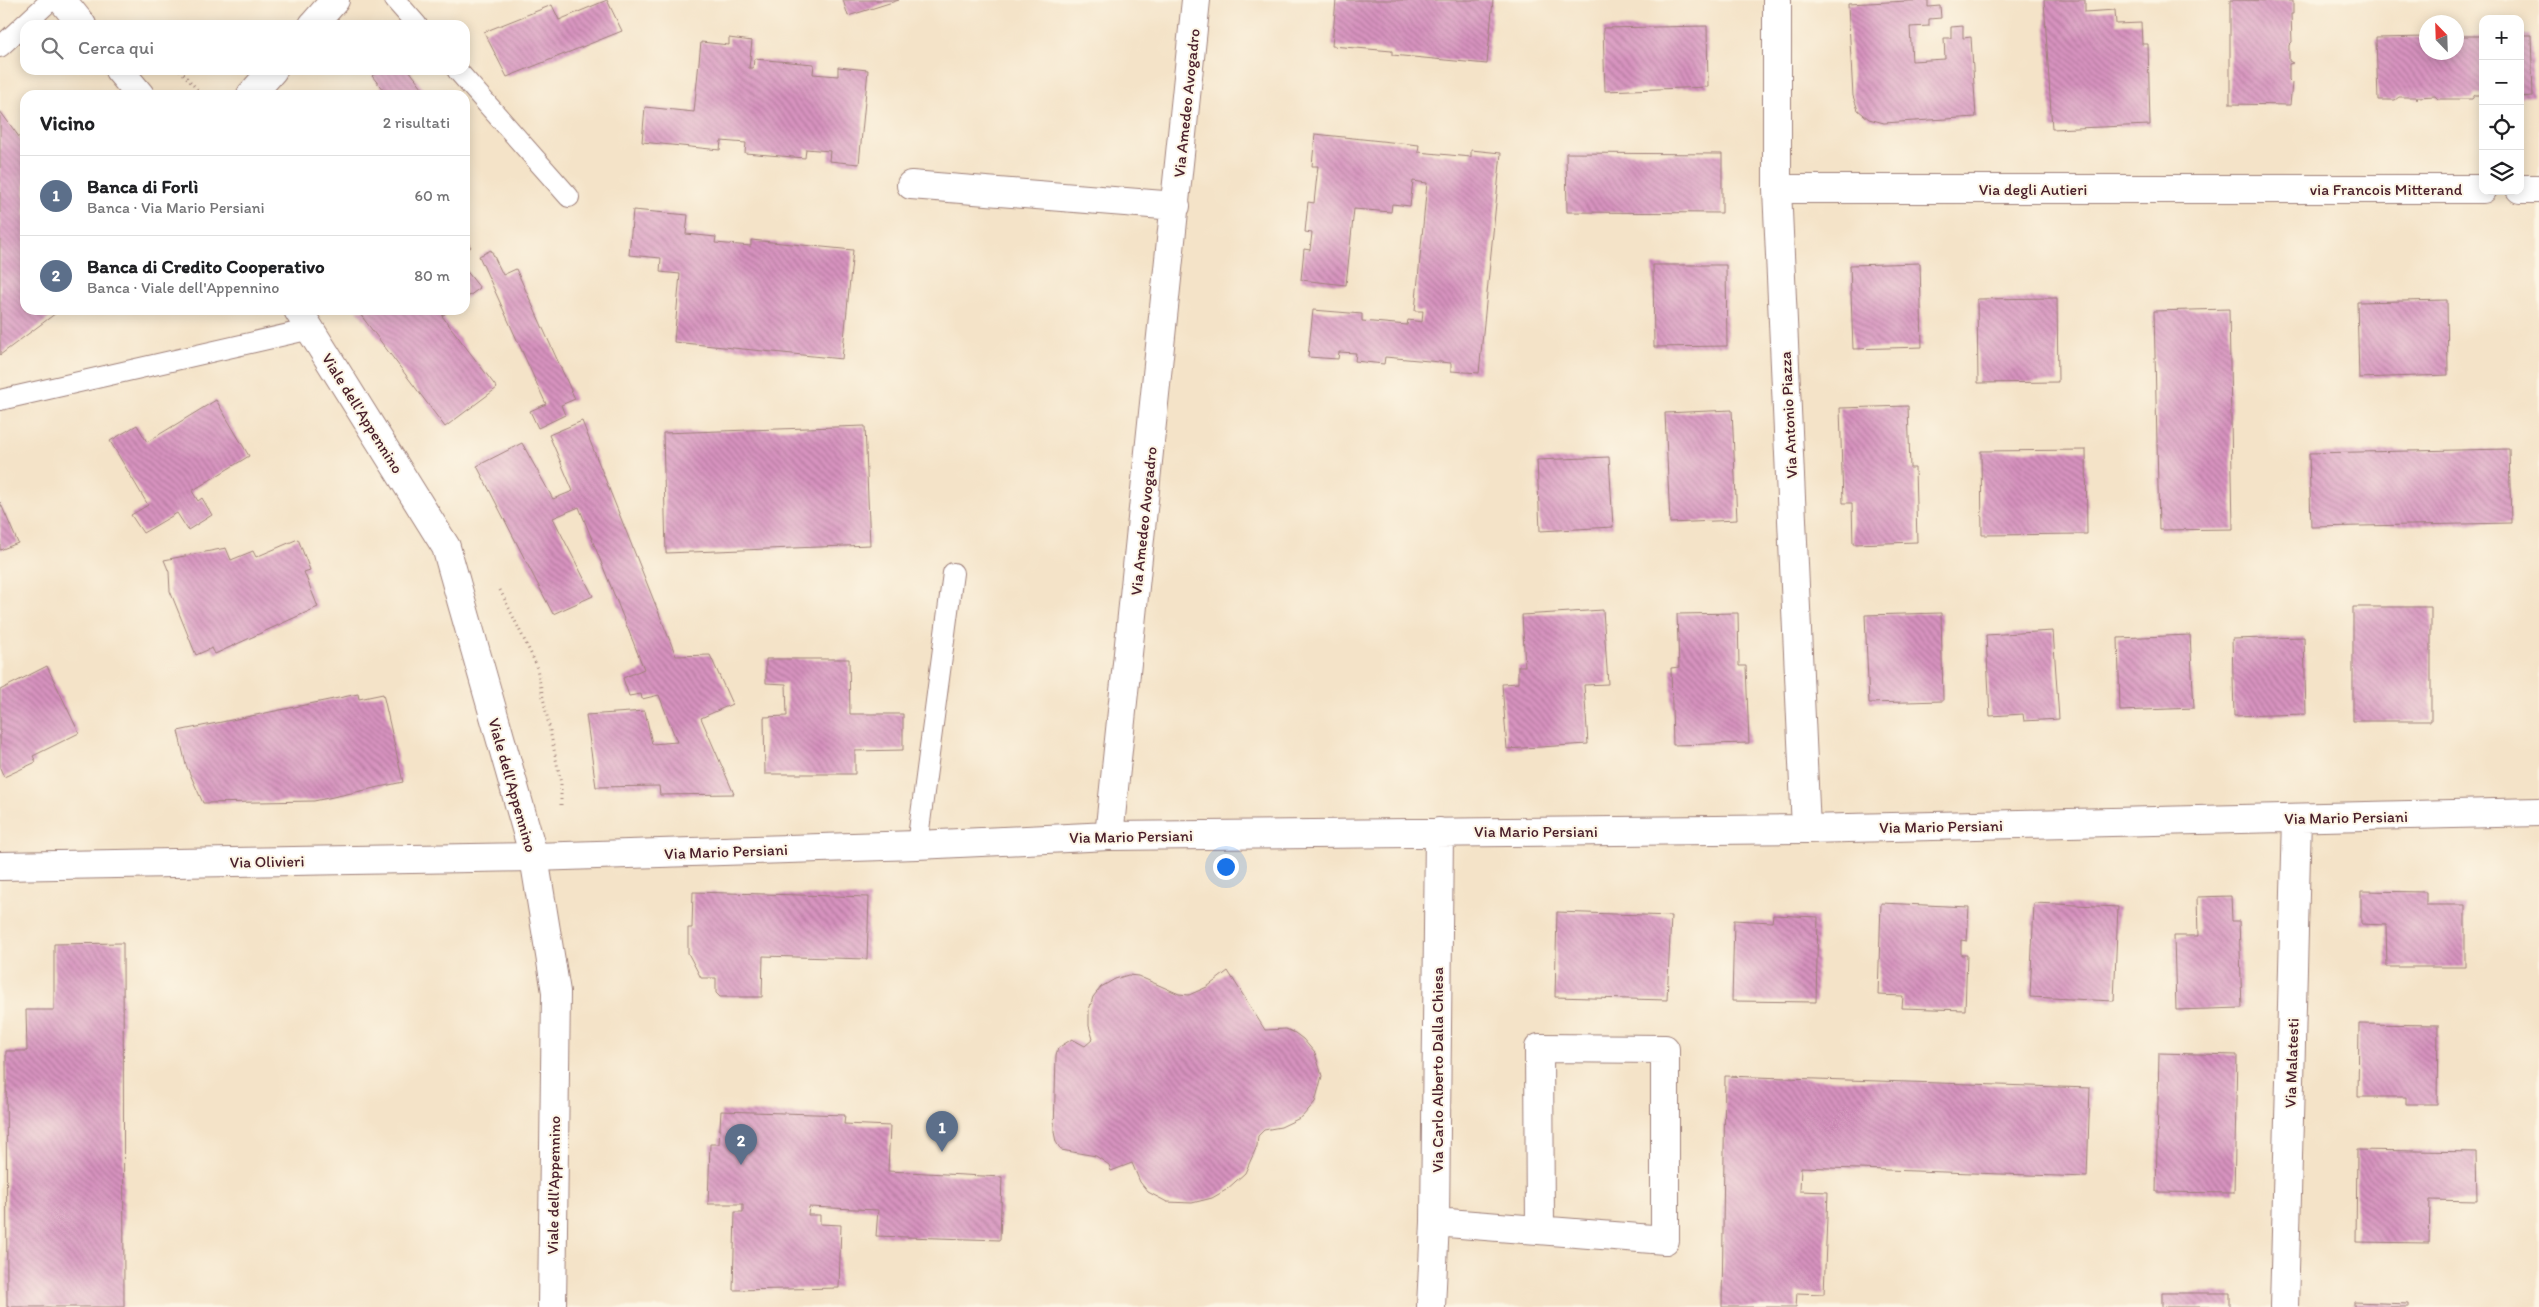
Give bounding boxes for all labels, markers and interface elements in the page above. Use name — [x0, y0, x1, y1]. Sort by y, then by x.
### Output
north arrow — [2419, 15, 2464, 60]
map controls — [2479, 15, 2524, 195]
button: + — [2479, 15, 2524, 60]
search box — [20, 20, 470, 75]
street label: Via Amedeo Avogadro — [1169, 28, 1204, 178]
icon: search — [38, 34, 66, 62]
text: Cerca qui — [78, 36, 154, 59]
button: − — [2479, 60, 2524, 105]
button: locate — [2479, 105, 2524, 150]
text: Vicino — [40, 110, 95, 135]
text: 2 risultati — [383, 113, 450, 132]
button: layers — [2479, 150, 2524, 195]
text: Banca di Forlì — [87, 175, 198, 198]
street label: Via degli Autieri — [1979, 180, 2087, 199]
street label: via Francois Mitterand — [2310, 180, 2463, 199]
text: 1 — [52, 186, 60, 205]
text: 60 m — [415, 186, 450, 205]
text: Banca · Via Mario Persiani — [87, 198, 265, 217]
text: Banca di Credito Cooperativo — [87, 255, 325, 278]
text: 2 — [52, 266, 60, 285]
text: 80 m — [414, 266, 450, 285]
text: Banca · Viale dell'Appennino — [87, 278, 279, 297]
street label: Viale dell'Appennino — [318, 349, 407, 477]
street label: Via Antonio Piazza — [1776, 351, 1801, 479]
street label: Via Amedeo Avogadro — [1126, 446, 1161, 596]
street label: Viale dell'Appennino — [484, 716, 541, 854]
street label: Via Mario Persiani — [2284, 807, 2408, 828]
street label: Via Mario Persiani — [1879, 816, 2003, 837]
street label: Via Mario Persiani — [1474, 822, 1598, 841]
street label: Via Mario Persiani — [1069, 826, 1193, 847]
street label: Via Mario Persiani — [664, 840, 788, 863]
street label: Via Olivieri — [229, 851, 305, 872]
your location — [1213, 854, 1239, 880]
street label: Via Carlo Alberto Dalla Chiesa — [1428, 967, 1447, 1173]
street label: Via Malatesti — [2280, 1018, 2303, 1108]
pin: 1 — [926, 1111, 958, 1152]
street label: Viale dell'Appennino — [543, 1116, 564, 1254]
pin: 2 — [725, 1124, 757, 1165]

